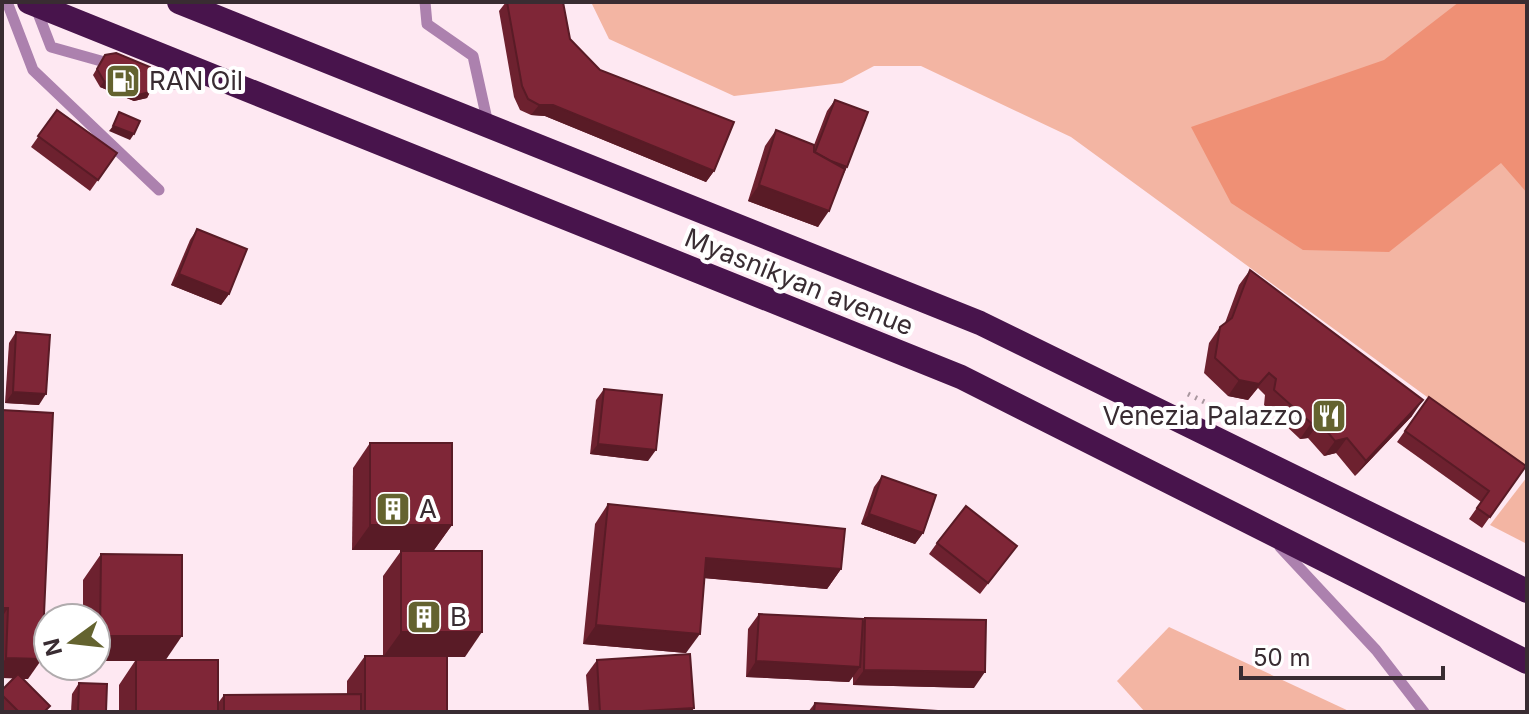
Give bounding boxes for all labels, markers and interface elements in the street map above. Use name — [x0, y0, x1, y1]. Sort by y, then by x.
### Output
fuel station icon: RAN Oil — [104, 62, 142, 100]
place label: RAN Oil — [149, 65, 243, 96]
street label: Myasnikyan avenue — [681, 222, 918, 342]
restaurant icon: Venezia Palazzo — [1310, 397, 1348, 435]
place label: Venezia Palazzo — [1102, 400, 1303, 431]
building icon: A — [374, 490, 412, 528]
place label: A — [419, 493, 437, 524]
building icon: B — [405, 598, 443, 636]
place label: B — [450, 601, 467, 632]
north arrow — [32, 602, 112, 682]
scale bar — [1241, 630, 1443, 680]
text: N — [38, 636, 67, 659]
text: 50 m — [1253, 643, 1311, 672]

